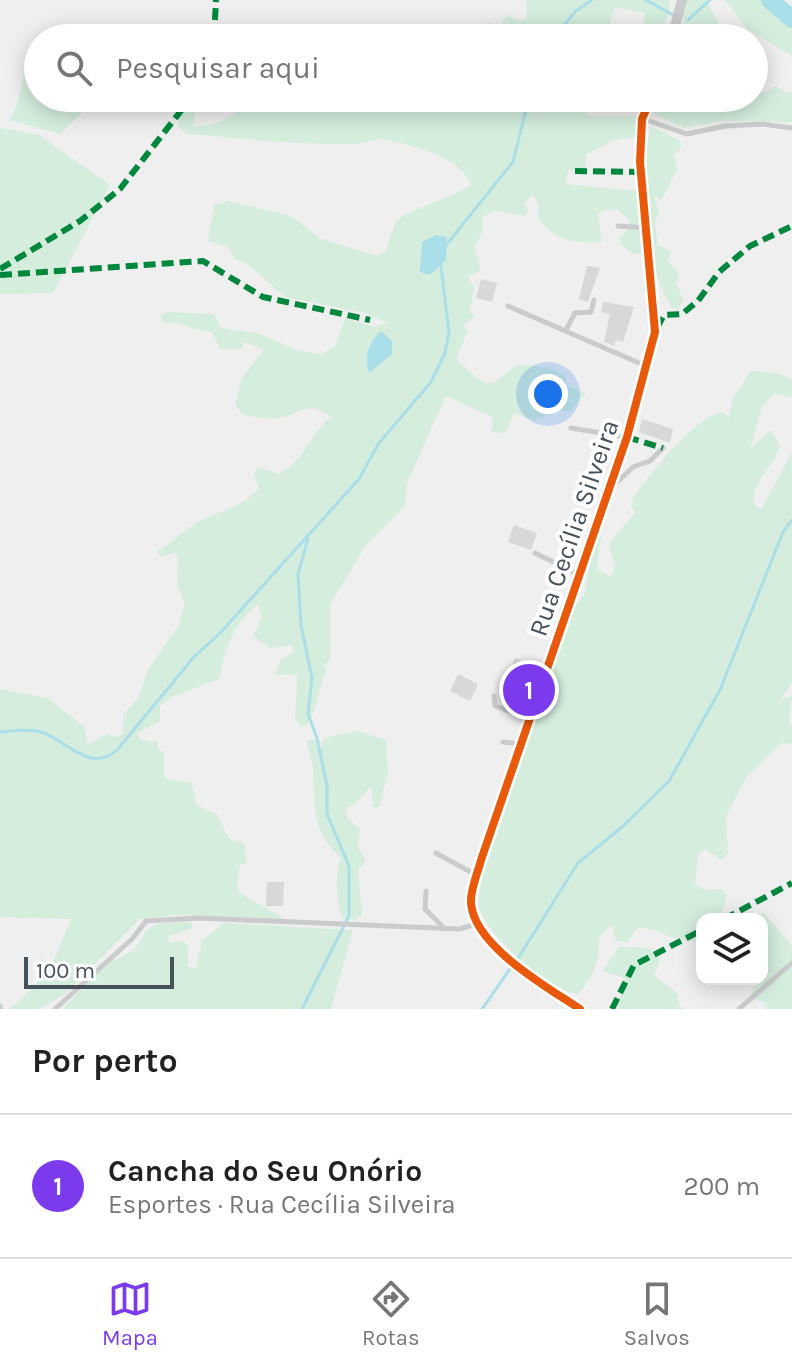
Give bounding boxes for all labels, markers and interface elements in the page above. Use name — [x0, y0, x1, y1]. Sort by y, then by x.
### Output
search box — [24, 24, 768, 112]
icon: search — [52, 46, 96, 90]
text: Pesquisar aqui — [116, 50, 320, 86]
your location — [528, 374, 568, 414]
street label: Rua Cecília Silveira — [522, 416, 626, 640]
pin: 1 — [503, 660, 555, 720]
map controls — [696, 913, 768, 985]
button: layers — [696, 913, 768, 985]
scale bar — [24, 953, 174, 989]
text: 100 m — [36, 958, 95, 984]
text: Por perto — [32, 1041, 178, 1081]
text: Cancha do Seu Onório — [108, 1153, 422, 1189]
text: 1 — [53, 1171, 63, 1202]
text: 200 m — [684, 1171, 760, 1202]
text: Esportes · Rua Cecília Silveira — [108, 1189, 456, 1220]
tab: Mapa — [102, 1277, 158, 1351]
tab: Rotas — [362, 1277, 419, 1351]
tab: Salvos — [624, 1277, 690, 1351]

